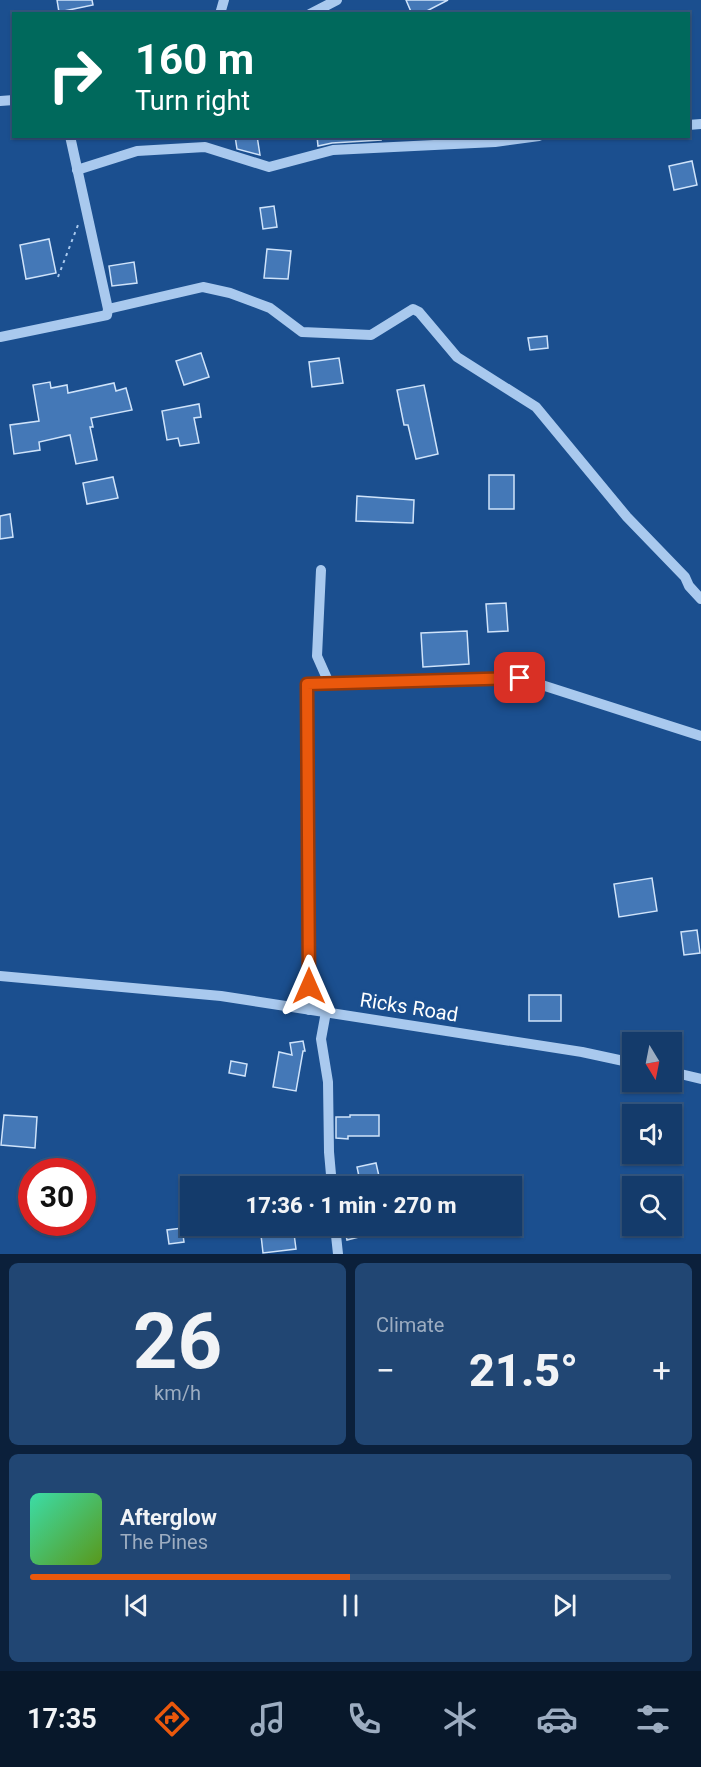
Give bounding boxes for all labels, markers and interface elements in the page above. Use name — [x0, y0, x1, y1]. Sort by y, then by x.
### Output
text: 160 m — [135, 35, 254, 84]
icon: right — [36, 36, 114, 114]
text: Turn right — [135, 85, 250, 117]
pin — [494, 652, 545, 703]
icon: arrive — [503, 661, 536, 694]
position arrow — [277, 954, 341, 1018]
street label: Ricks Road — [358, 987, 460, 1027]
north arrow — [622, 1032, 682, 1092]
map controls — [622, 1032, 682, 1236]
button: sound — [622, 1104, 682, 1164]
speed limit sign: 30 — [18, 1158, 96, 1236]
button: search — [622, 1176, 682, 1236]
text: 17:36 · 1 min · 270 m — [246, 1193, 456, 1218]
text: 26 — [133, 1296, 222, 1387]
text: Climate — [376, 1313, 444, 1337]
text: 21.5° — [469, 1344, 578, 1397]
text: − — [376, 1351, 395, 1390]
text: + — [652, 1351, 671, 1390]
text: km/h — [154, 1381, 201, 1405]
text: Afterglow — [120, 1505, 217, 1530]
text: The Pines — [120, 1530, 208, 1554]
icon: previous — [120, 1589, 153, 1622]
icon: pause — [334, 1589, 367, 1622]
icon: next — [548, 1589, 581, 1622]
icon: directions — [151, 1698, 193, 1740]
icon: music — [247, 1698, 289, 1740]
icon: phone — [343, 1698, 385, 1740]
icon: climate — [439, 1698, 481, 1740]
icon: car — [536, 1698, 578, 1740]
icon: filters — [632, 1698, 674, 1740]
text: 17:35 — [27, 1703, 97, 1735]

